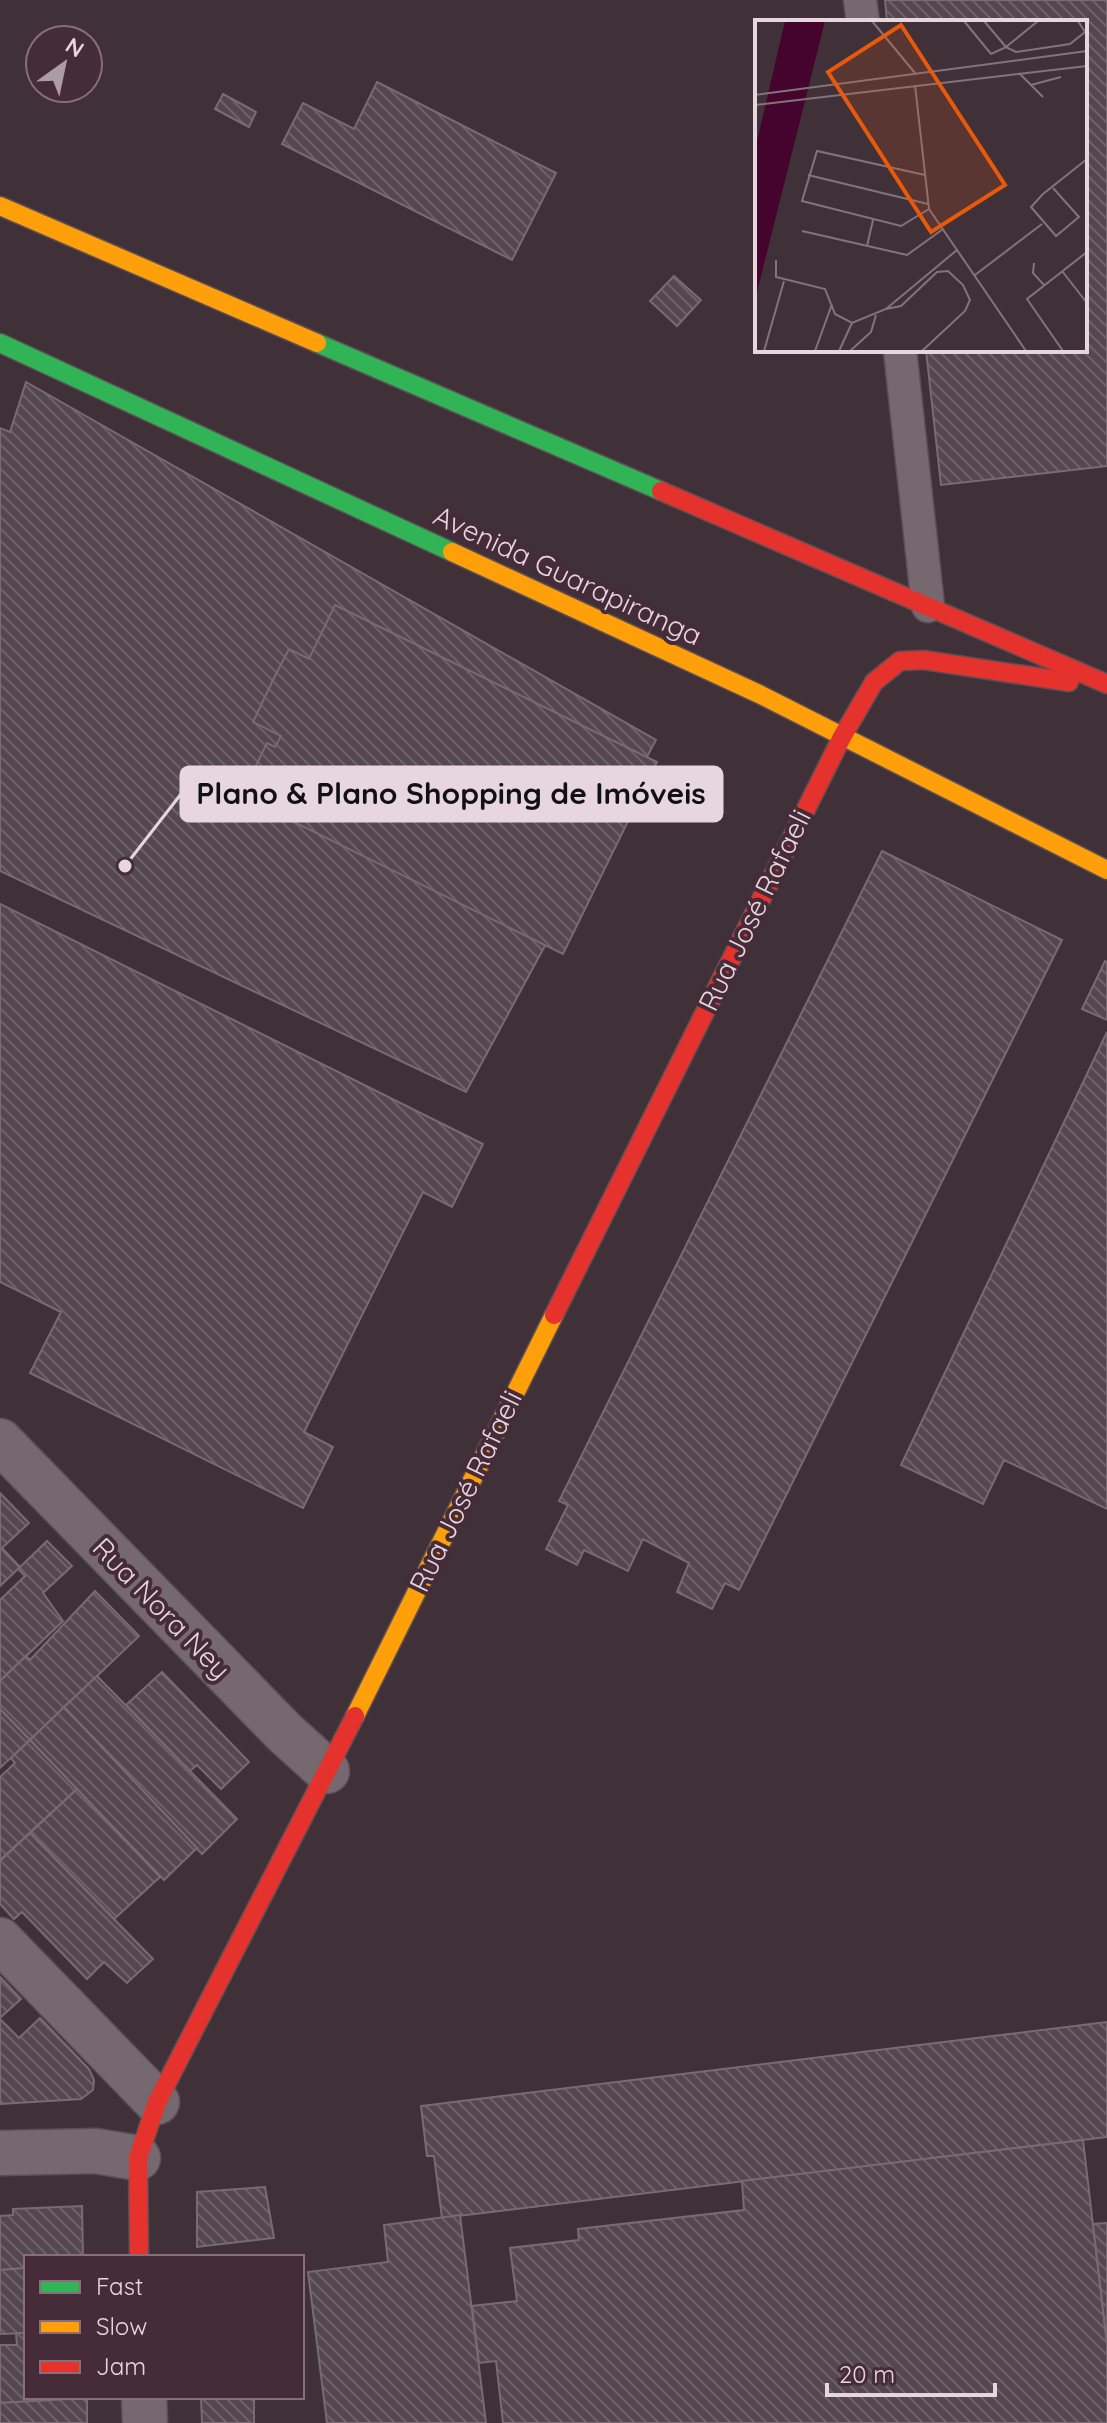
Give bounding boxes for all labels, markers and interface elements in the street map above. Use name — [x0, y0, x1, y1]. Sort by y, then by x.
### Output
inset map — [755, 20, 1087, 352]
north arrow — [24, 24, 104, 104]
text: N — [60, 31, 89, 63]
street label: Avenida Guarapiranga — [428, 497, 708, 653]
callout: Plano & Plano Shopping de Imóveis — [181, 767, 722, 821]
text: Plano & Plano Shopping de Imóveis — [196, 774, 706, 812]
street label: Rua José Rafaeli — [690, 804, 818, 1016]
street label: Rua José Rafaeli — [401, 1385, 529, 1597]
street label: Rua Nora Ney — [86, 1530, 238, 1686]
legend — [24, 2255, 304, 2399]
text: Fast — [96, 2271, 143, 2301]
text: Slow — [96, 2311, 147, 2341]
scale bar — [827, 2347, 995, 2397]
text: Jam — [96, 2351, 146, 2381]
text: 20 m — [839, 2359, 895, 2389]

